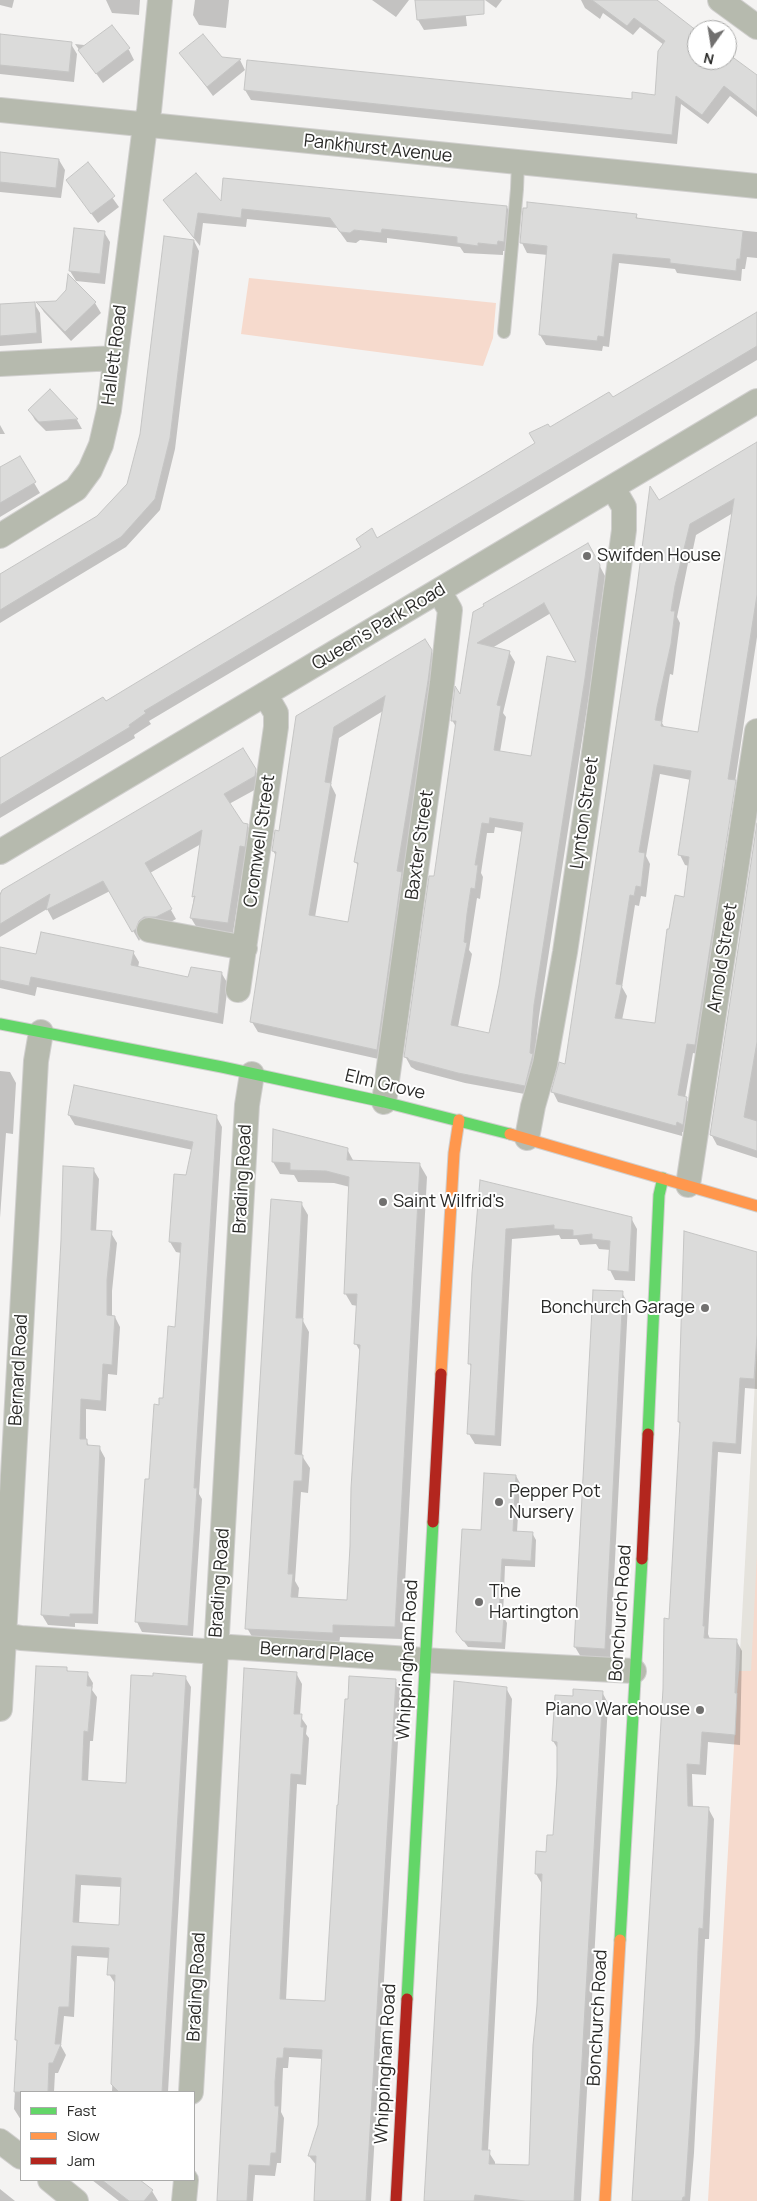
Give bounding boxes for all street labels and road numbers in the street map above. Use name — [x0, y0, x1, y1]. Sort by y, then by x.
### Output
street label: Pankhurst Avenue — [303, 130, 453, 168]
street label: Hallett Road — [98, 304, 132, 406]
street label: Queen's Park Road — [308, 579, 450, 675]
street label: Lynton Street — [566, 755, 604, 871]
street label: Cromwell Street — [240, 773, 280, 909]
street label: Baxter Street — [402, 789, 438, 901]
street label: Arnold Street — [704, 902, 742, 1014]
street label: Elm Grove — [343, 1065, 427, 1105]
street label: Brading Road — [229, 1124, 257, 1234]
street label: Bernard Road — [5, 1314, 33, 1426]
street label: Brading Road — [205, 1528, 235, 1638]
street label: Bonchurch Road — [605, 1544, 637, 1682]
street label: Whippingham Road — [393, 1579, 423, 1741]
street label: Bernard Place — [259, 1638, 375, 1668]
street label: Brading Road — [183, 1932, 211, 2042]
street label: Bonchurch Road — [584, 1949, 612, 2087]
street label: Whippingham Road — [371, 1983, 401, 2145]

